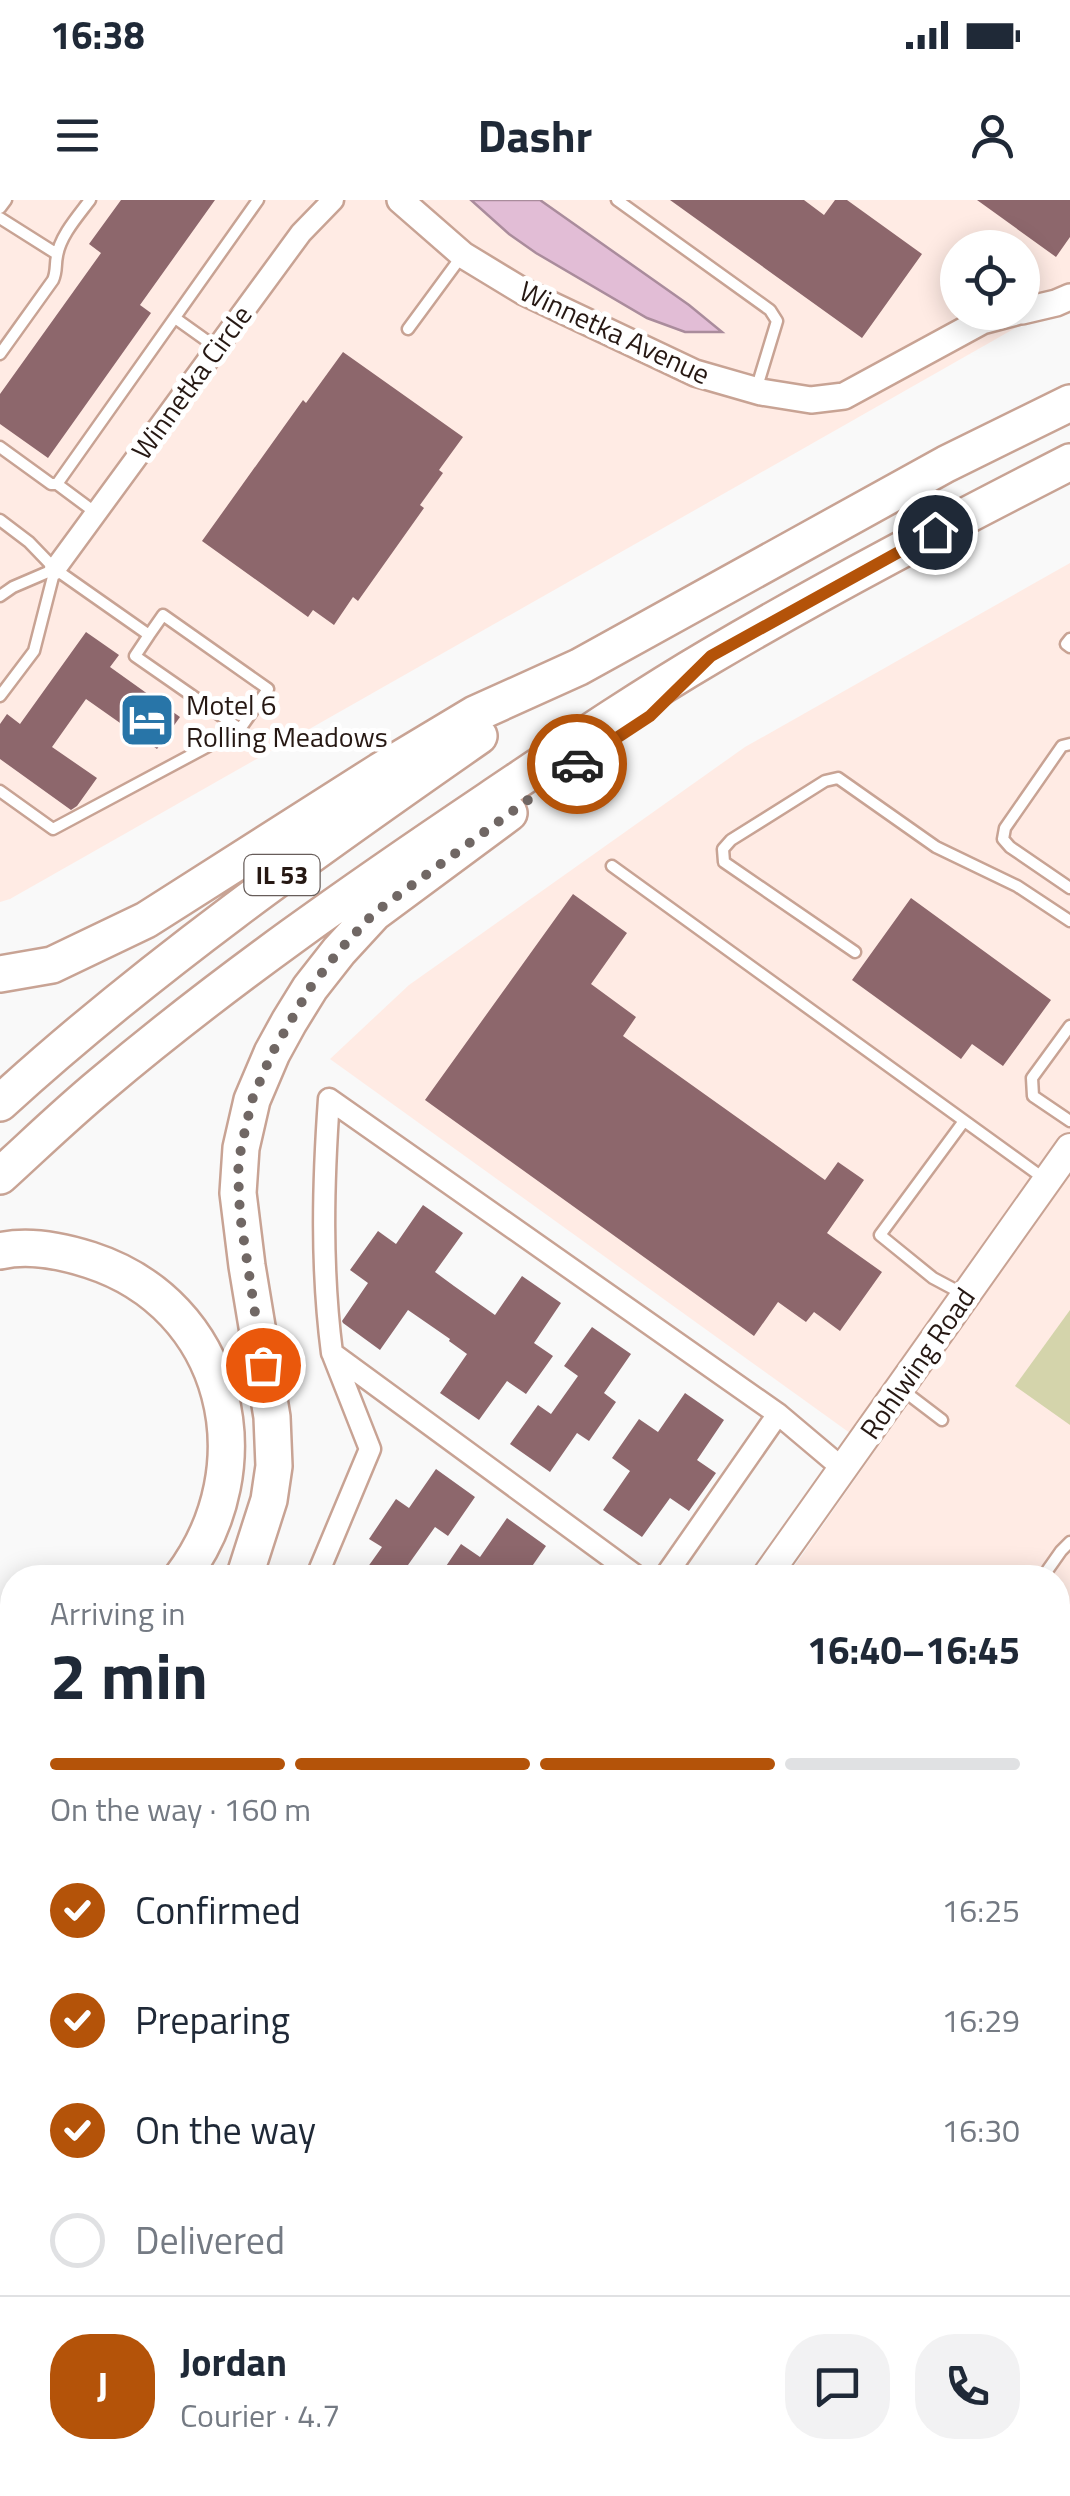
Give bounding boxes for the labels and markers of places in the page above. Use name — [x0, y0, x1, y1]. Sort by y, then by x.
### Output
pin — [893, 490, 978, 575]
place label: Motel 6 Rolling Meadows — [186, 683, 388, 758]
hotel icon: Motel 6 Rolling Meadows — [117, 690, 177, 750]
pin — [221, 1323, 306, 1408]

